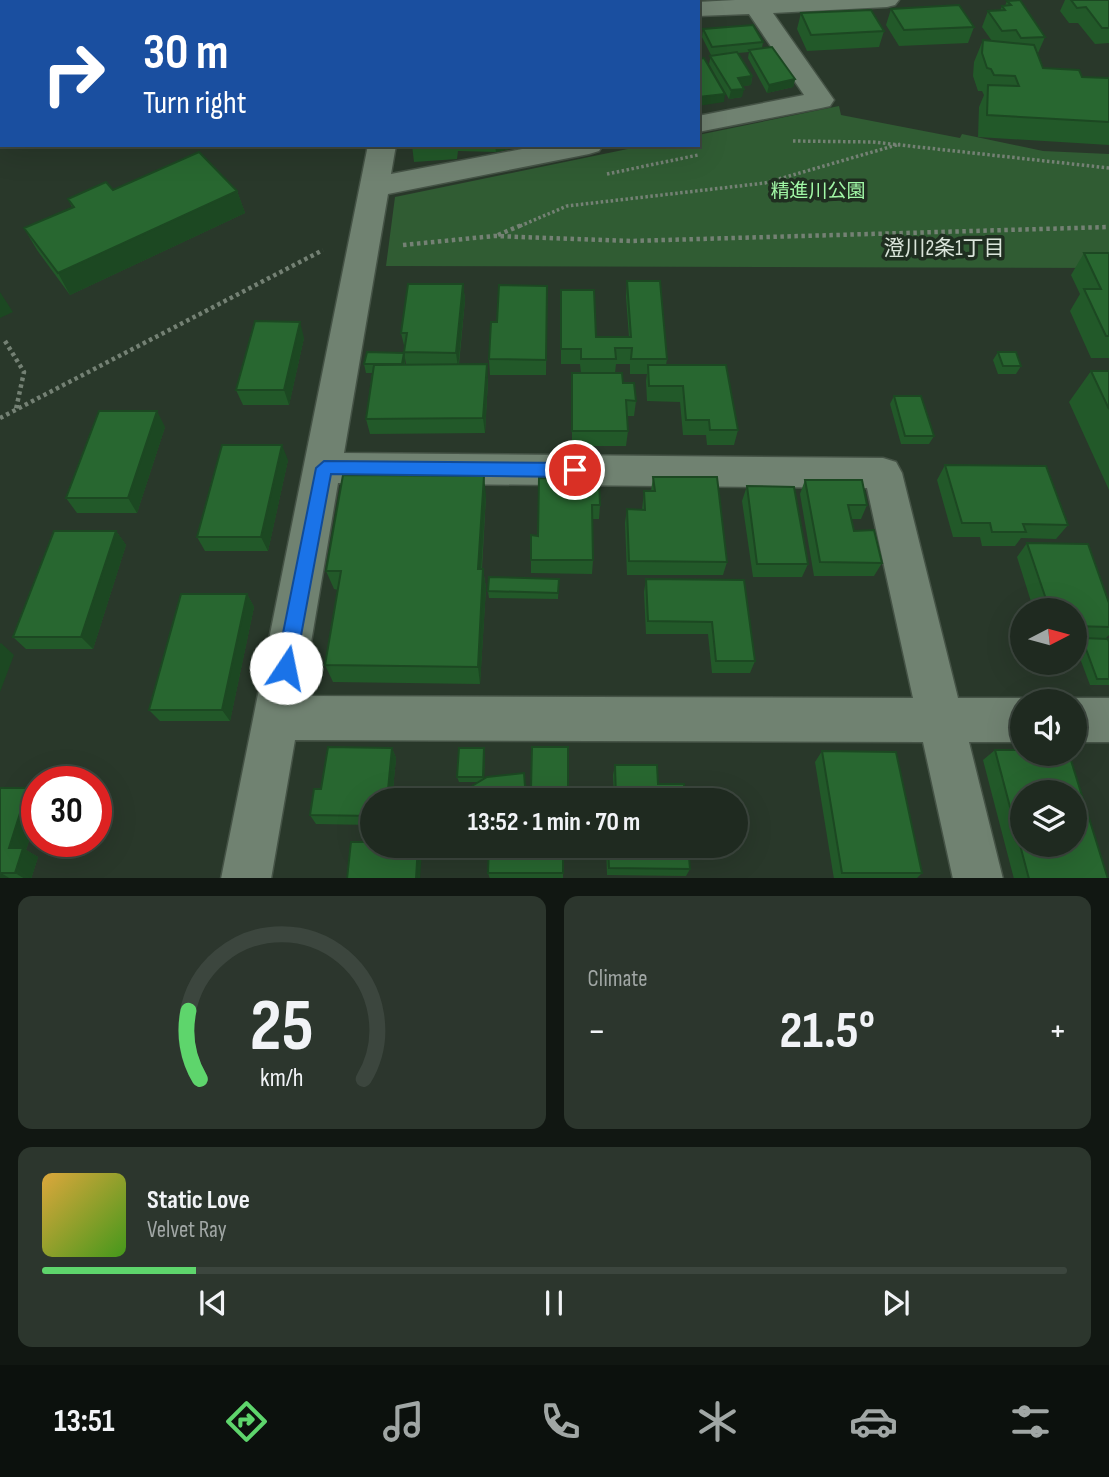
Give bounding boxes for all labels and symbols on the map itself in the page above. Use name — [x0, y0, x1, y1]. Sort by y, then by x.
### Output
park label: 精進川公園 — [770, 180, 866, 203]
district label: 澄川2条1丁目 — [883, 236, 1005, 261]
pin — [545, 440, 605, 500]
north arrow — [1010, 598, 1087, 676]
position arrow — [249, 631, 323, 705]
speed limit sign: 30 — [21, 766, 112, 857]

